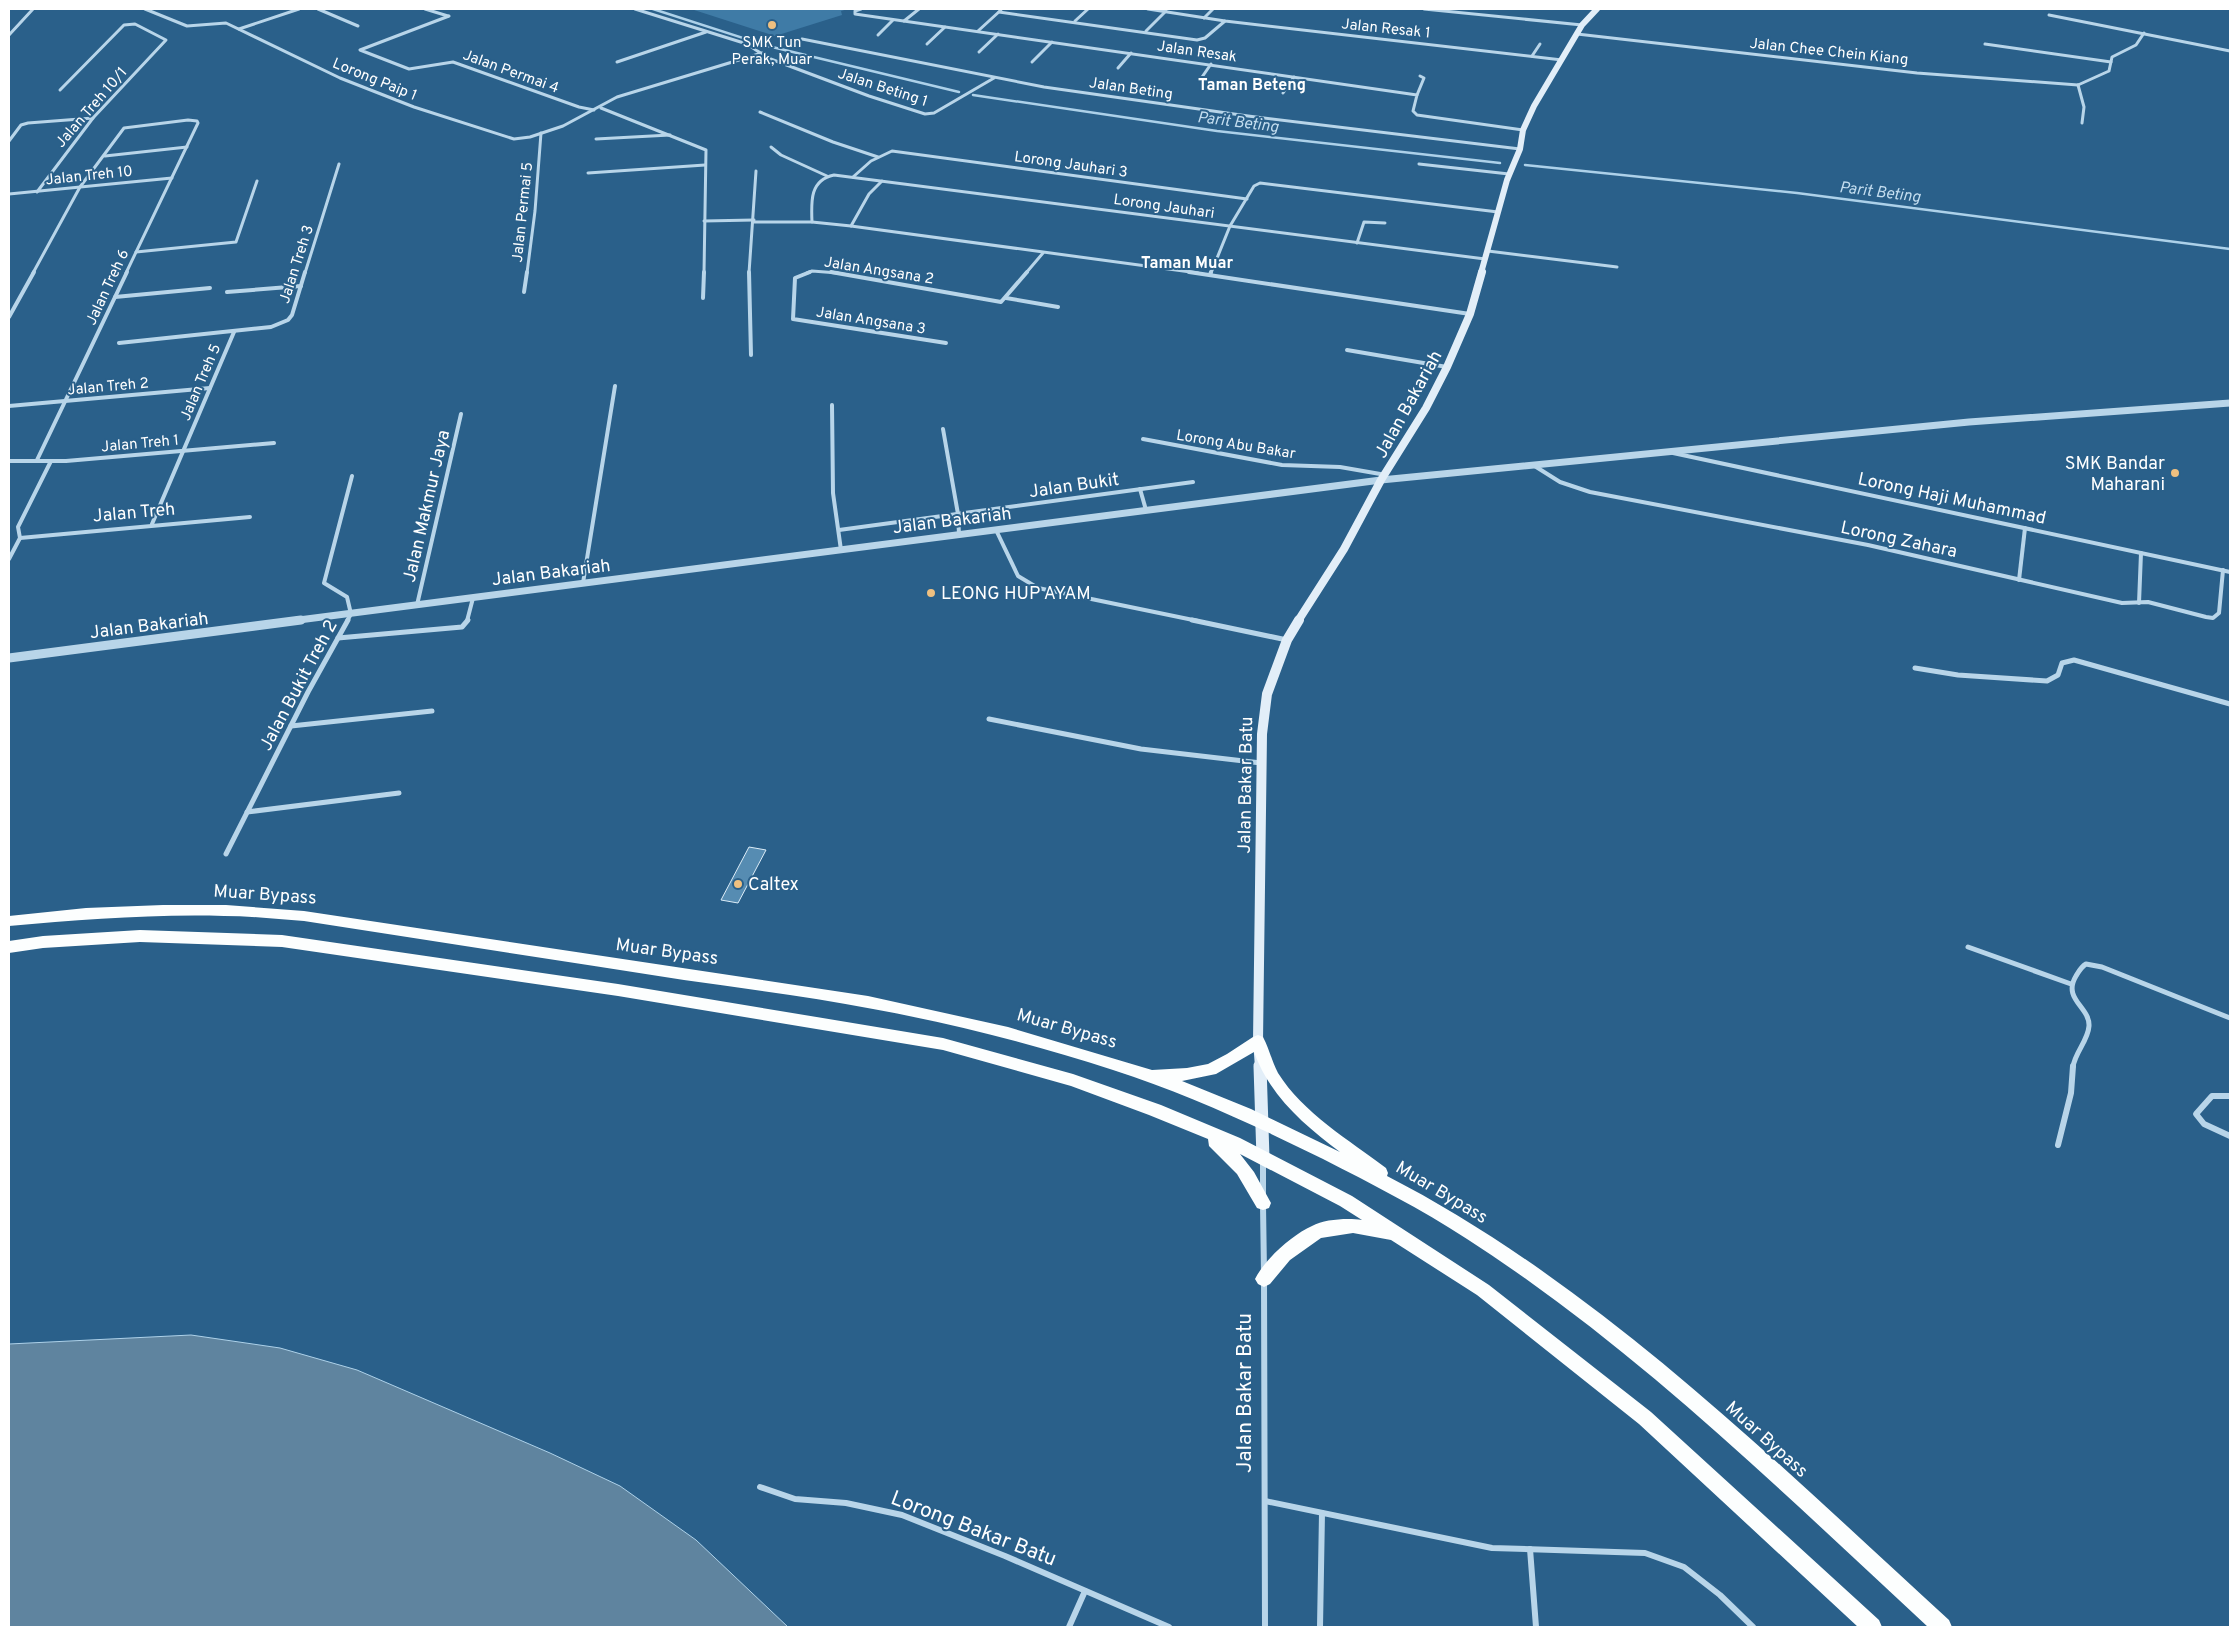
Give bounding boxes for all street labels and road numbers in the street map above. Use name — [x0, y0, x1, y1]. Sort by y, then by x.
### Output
street label: Jalan Resak 1 — [1340, 15, 1431, 44]
street label: Jalan Chee Chein Kiang — [1749, 35, 1909, 70]
street label: Jalan Resak — [1156, 37, 1238, 67]
street label: Jalan Permai 4 — [460, 46, 561, 99]
street label: Lorong Paip 1 — [329, 55, 420, 106]
street label: Jalan Treh 10/1 — [52, 64, 132, 152]
street label: Jalan Beting 1 — [835, 65, 930, 112]
street label: Jalan Beting — [1088, 74, 1174, 105]
street label: Lorong Jauhari 3 — [1013, 148, 1129, 183]
street label: Jalan Permai 5 — [509, 161, 538, 263]
street label: Jalan Treh 10 — [45, 162, 134, 191]
street label: Lorong Jauhari — [1112, 191, 1216, 224]
street label: Jalan Treh 3 — [276, 223, 319, 306]
street label: Jalan Treh 6 — [83, 247, 134, 329]
street label: Jalan Angsana 2 — [823, 253, 935, 290]
street label: Jalan Angsana 3 — [815, 303, 927, 340]
street label: Jalan Treh 5 — [177, 341, 226, 424]
street label: Jalan Bakariah — [1370, 347, 1448, 463]
street label: Jalan Treh 2 — [67, 374, 150, 401]
street label: Lorong Abu Bakar — [1175, 427, 1297, 464]
street label: Jalan Makmur Jaya — [399, 428, 456, 585]
street label: Jalan Treh 1 — [100, 432, 180, 457]
street label: Lorong Haji Muhammad — [1855, 468, 2048, 531]
street label: Jalan Bukit — [1028, 469, 1121, 504]
street label: Jalan Treh — [92, 498, 176, 529]
street label: Jalan Bakariah — [892, 503, 1013, 540]
street label: Lorong Zahara — [1838, 517, 1959, 564]
street label: Jalan Bakariah — [491, 555, 612, 592]
street label: Jalan Bakariah — [89, 608, 210, 645]
street label: Jalan Bukit Treh 2 — [255, 616, 344, 755]
street label: Jalan Bakar Batu — [1234, 716, 1259, 854]
street label: Muar Bypass — [212, 880, 317, 911]
street label: Muar Bypass — [614, 934, 720, 971]
street label: Muar Bypass — [1014, 1004, 1119, 1055]
street label: Muar Bypass — [1391, 1157, 1491, 1230]
street label: Jalan Bakar Batu — [1232, 1313, 1259, 1473]
street label: Muar Bypass — [1720, 1397, 1812, 1483]
street label: Lorong Bakar Batu — [887, 1485, 1060, 1573]

